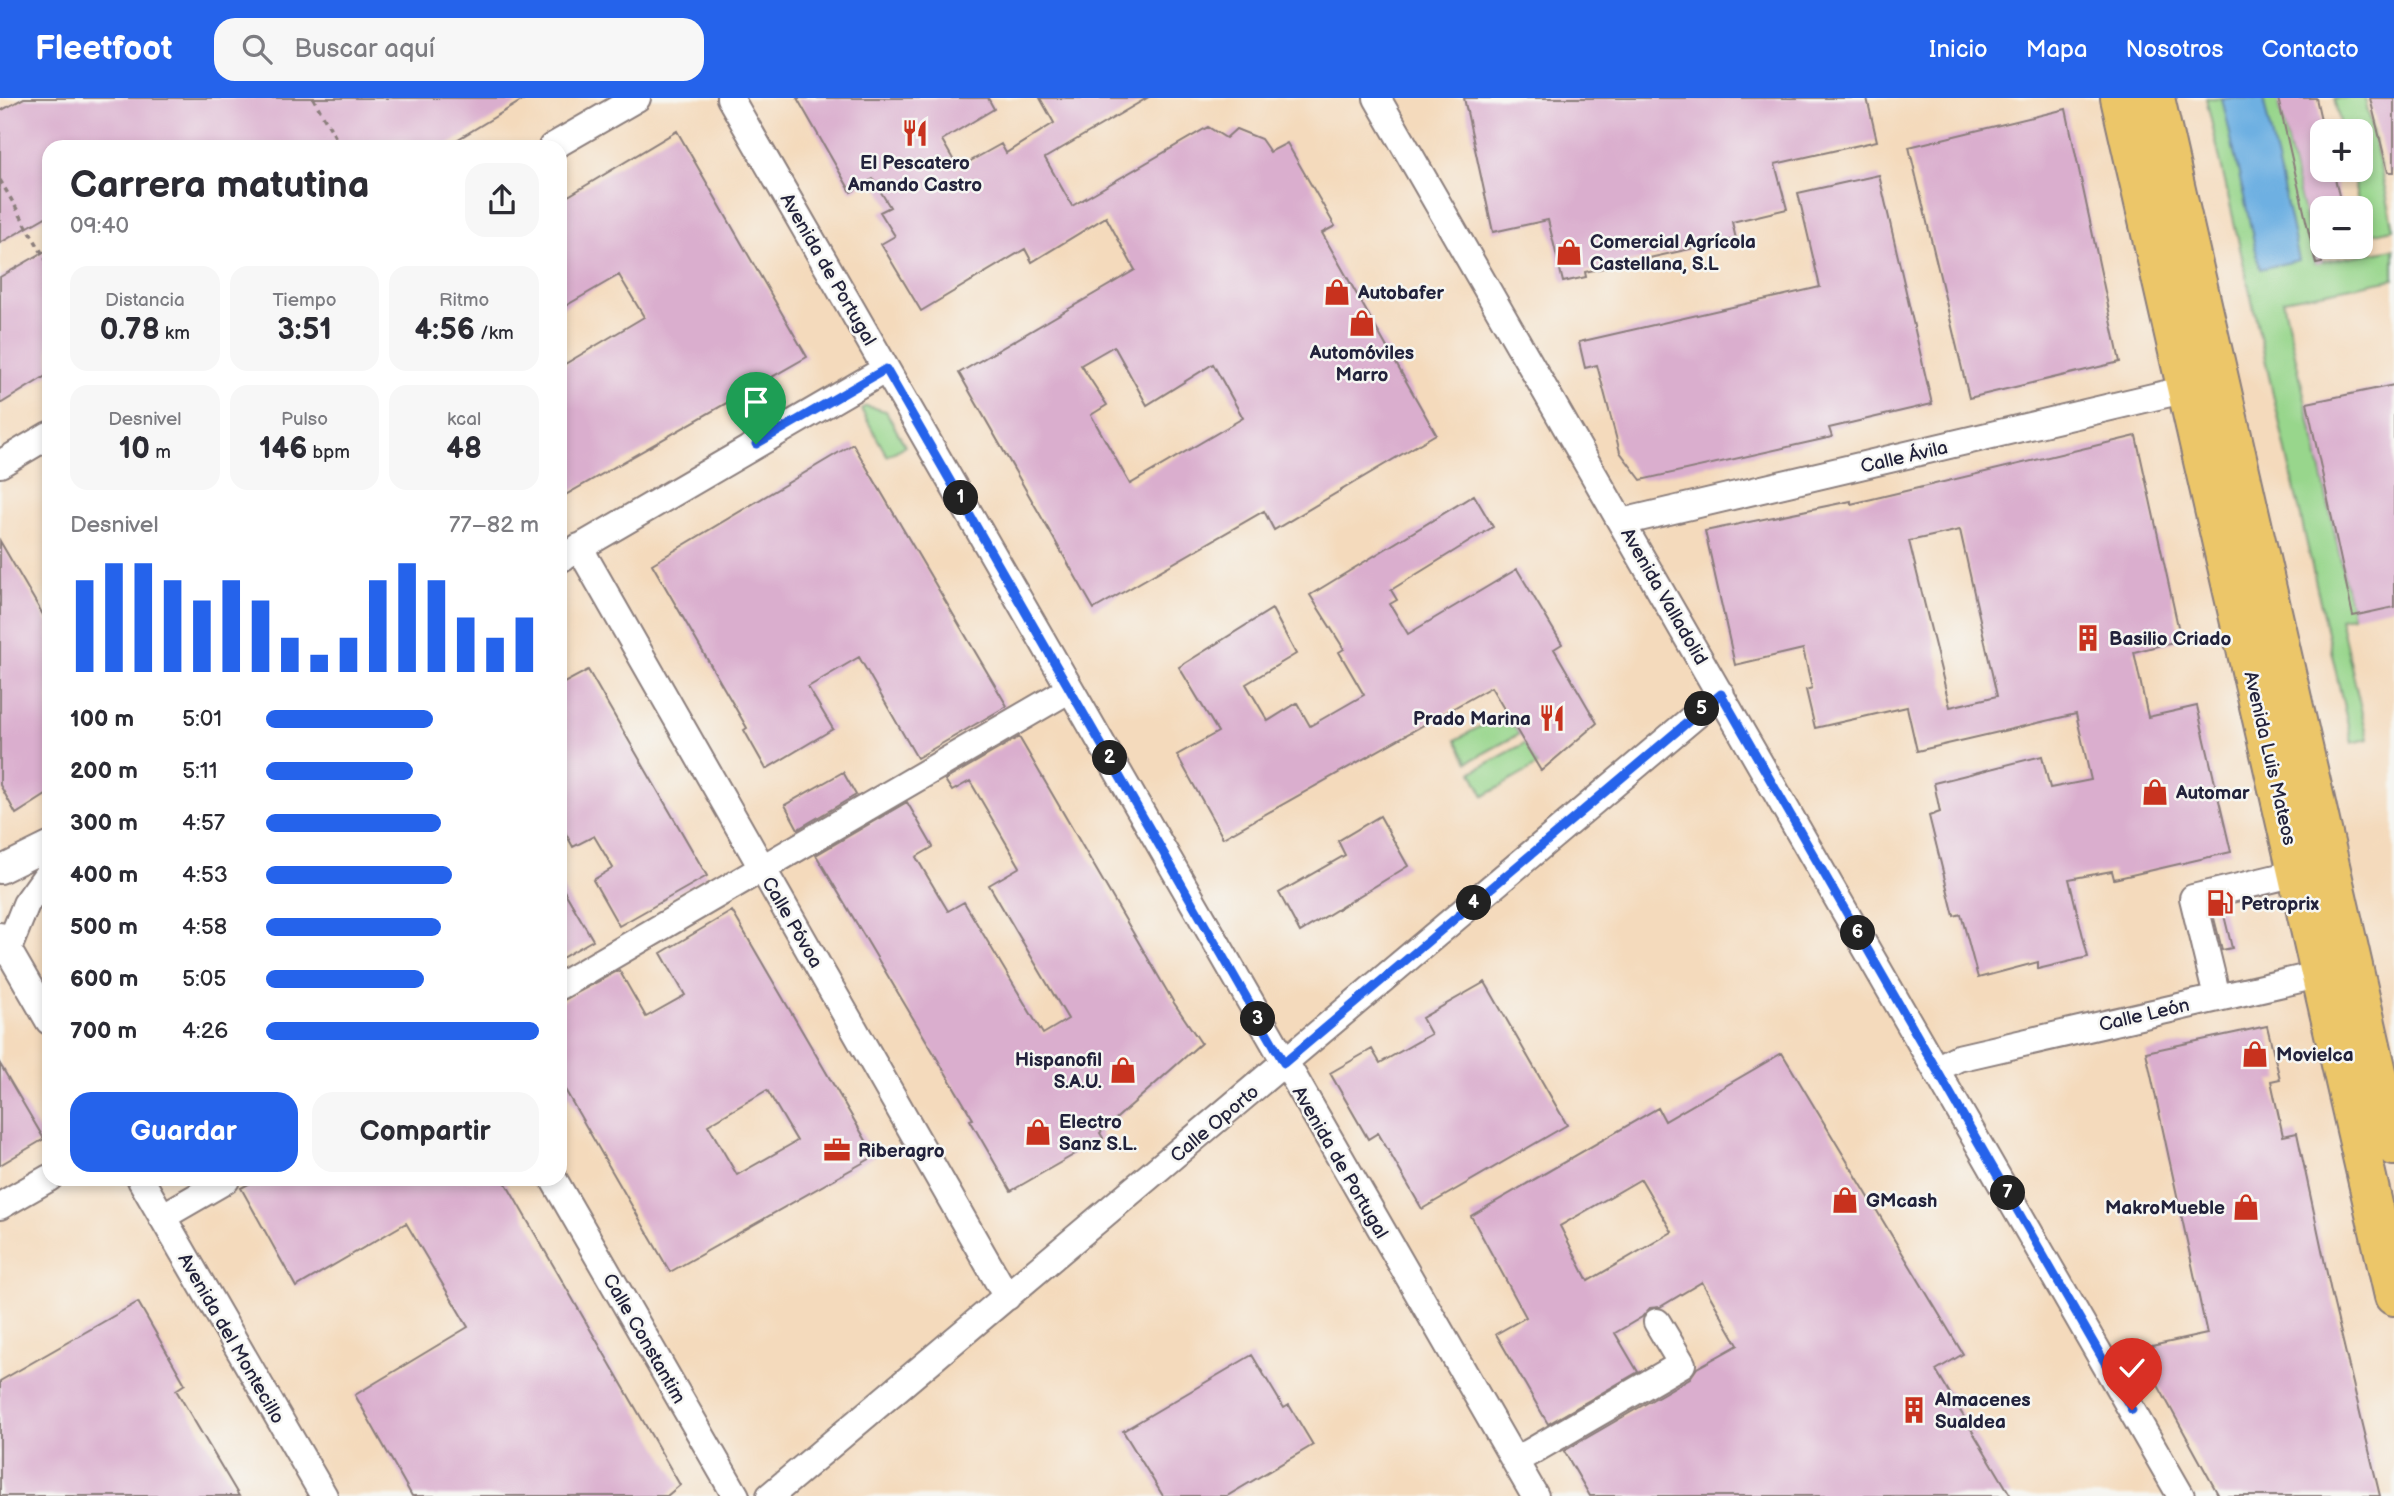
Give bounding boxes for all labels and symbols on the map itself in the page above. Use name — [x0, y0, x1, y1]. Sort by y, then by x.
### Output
restaurant icon: El Pescatero Amando Castro — [900, 118, 930, 148]
place label: El Pescatero Amando Castro — [847, 152, 982, 197]
street label: Avenida de Portugal — [775, 190, 881, 350]
place label: Comercial Agrícola Castellana, S.L — [1590, 231, 1756, 276]
shop icon: Comercial Agrícola Castellana, S.L — [1554, 237, 1584, 267]
shop icon: Autobafer — [1322, 277, 1352, 307]
place label: Autobafer — [1357, 282, 1444, 305]
shop icon: Automóviles Marro — [1347, 308, 1377, 338]
place label: Automóviles Marro — [1309, 342, 1414, 387]
pin — [726, 372, 786, 444]
street label: Calle Ávila — [1858, 435, 1950, 479]
pin: 1 — [944, 480, 978, 516]
street label: Avenida Valladolid — [1615, 524, 1712, 669]
building icon: Basilio Criado — [2073, 623, 2103, 653]
place label: Basilio Criado — [2109, 628, 2231, 651]
street label: Avenida Luis Mateos — [2238, 669, 2301, 847]
pin: 5 — [1684, 692, 1720, 726]
restaurant icon: Prado Marina — [1537, 703, 1567, 733]
place label: Prado Marina — [1413, 708, 1531, 731]
pin: 2 — [1092, 740, 1128, 776]
shop icon: Automar — [2140, 777, 2170, 807]
place label: Automar — [2175, 782, 2250, 805]
street label: Calle Póvoa — [756, 873, 827, 972]
pin: 4 — [1456, 886, 1492, 920]
fuel station icon: Petroprix — [2205, 888, 2235, 918]
place label: Petroprix — [2241, 893, 2319, 916]
pin: 6 — [1840, 916, 1876, 950]
street label: Calle León — [2097, 994, 2192, 1037]
pin: 3 — [1240, 1002, 1276, 1037]
shop icon: Movielca — [2240, 1039, 2270, 1069]
place label: Movielca — [2276, 1044, 2354, 1067]
place label: Hispanofil S.A.U. — [1015, 1049, 1102, 1094]
shop icon: Hispanofil S.A.U. — [1108, 1055, 1138, 1085]
street label: Calle Oporto — [1166, 1080, 1264, 1168]
street label: Avenida de Portugal — [1287, 1083, 1393, 1243]
place label: Electro Sanz S.L. — [1059, 1111, 1137, 1156]
shop icon: Electro Sanz S.L. — [1023, 1117, 1053, 1147]
office icon: Riberagro — [822, 1135, 852, 1165]
place label: Riberagro — [858, 1140, 945, 1163]
pin: 7 — [1990, 1176, 2025, 1210]
shop icon: GMcash — [1830, 1185, 1860, 1215]
place label: GMcash — [1866, 1190, 1937, 1213]
shop icon: MakroMueble — [2231, 1192, 2261, 1222]
place label: MakroMueble — [2105, 1197, 2225, 1220]
street label: Avenida del Montecillo — [173, 1249, 289, 1428]
street label: Calle Constantim — [597, 1270, 690, 1408]
pin — [2102, 1338, 2162, 1410]
place label: Almacenes Sualdea — [1934, 1389, 2031, 1434]
building icon: Almacenes Sualdea — [1899, 1395, 1929, 1425]

